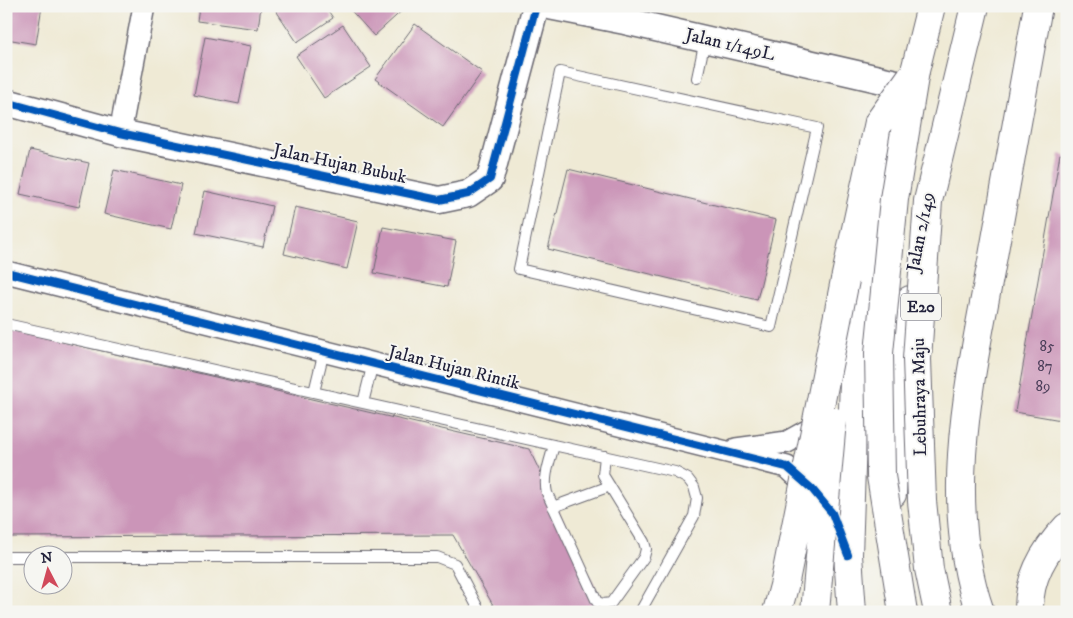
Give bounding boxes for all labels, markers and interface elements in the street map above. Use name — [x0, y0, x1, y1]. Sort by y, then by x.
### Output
street label: Jalan 1/149L — [681, 24, 777, 66]
street label: Jalan Hujan Bubuk — [269, 139, 409, 189]
street label: Jalan 2/149 — [902, 190, 939, 276]
road number: E20 — [901, 294, 941, 320]
street label: Lebuhraya Maju — [908, 337, 932, 456]
house number: 85 — [1040, 337, 1055, 356]
street label: Jalan Hujan Rintik — [384, 341, 522, 395]
house number: 87 — [1037, 357, 1053, 376]
house number: 89 — [1036, 377, 1051, 396]
north arrow — [22, 546, 72, 596]
text: N — [40, 548, 54, 568]

